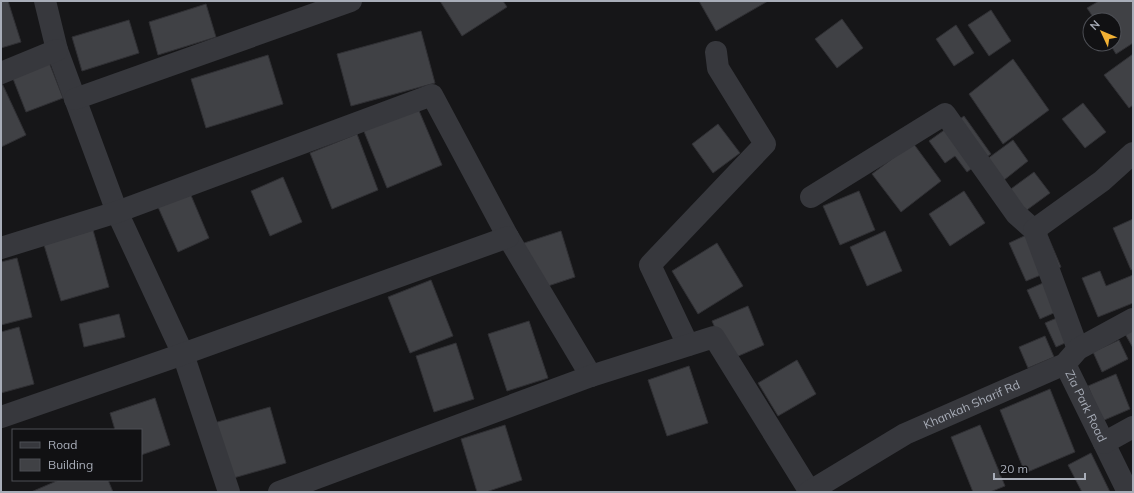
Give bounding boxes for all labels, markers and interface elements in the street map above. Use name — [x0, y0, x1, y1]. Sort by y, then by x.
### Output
north arrow — [1082, 12, 1122, 52]
text: N — [1087, 17, 1103, 33]
street label: Zia Park Road — [1062, 368, 1110, 444]
street label: Khankah Sharif Rd — [921, 377, 1022, 432]
legend — [12, 429, 142, 481]
text: Road — [48, 437, 77, 452]
scale bar — [994, 455, 1085, 481]
text: Building — [48, 457, 93, 472]
text: 20 m — [1000, 461, 1028, 476]

